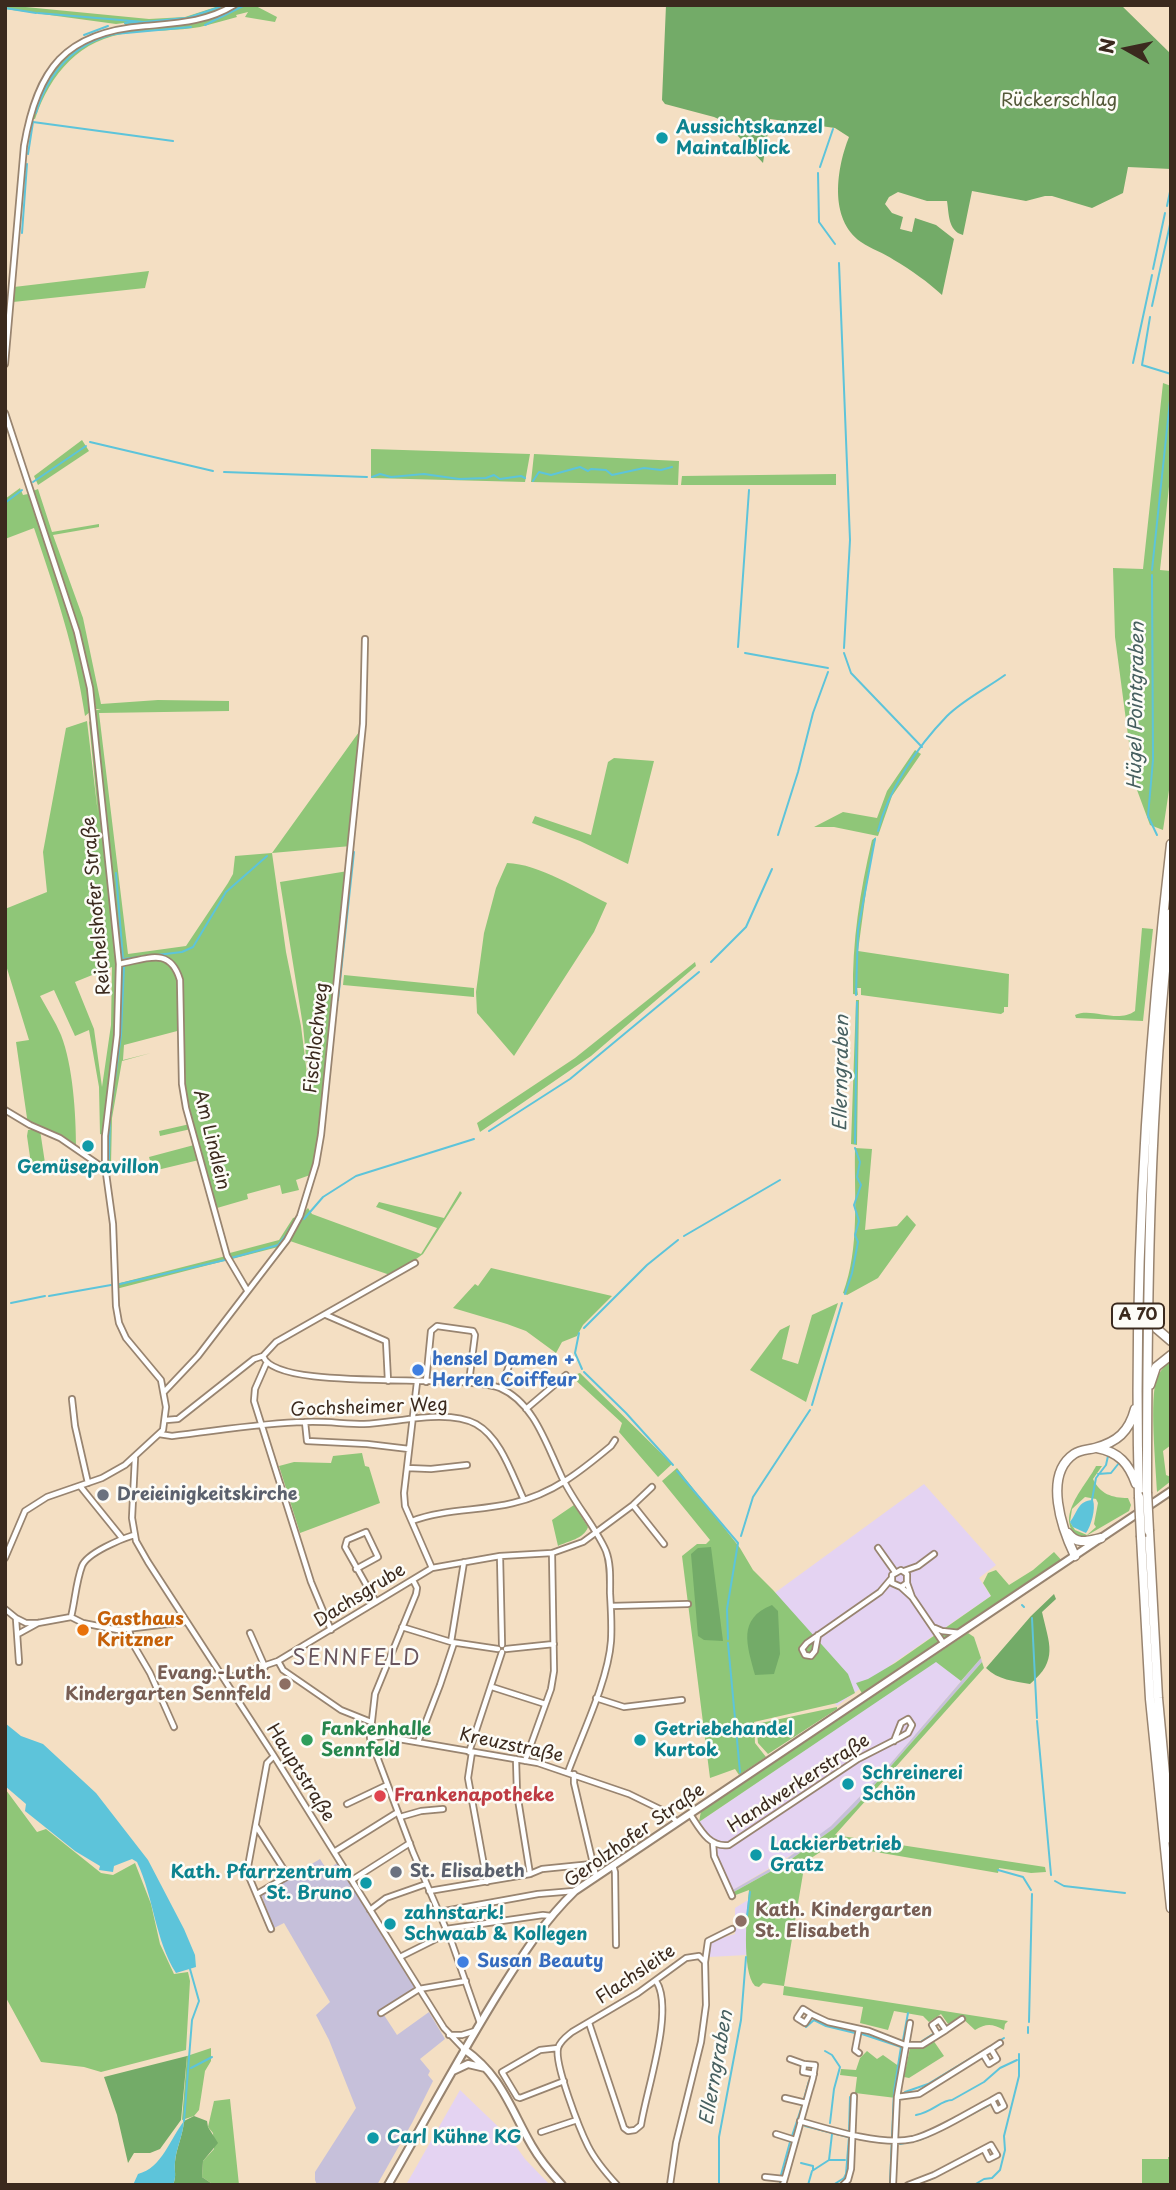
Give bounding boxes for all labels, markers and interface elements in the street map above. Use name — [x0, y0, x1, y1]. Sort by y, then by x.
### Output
north arrow — [1092, 14, 1162, 84]
text: N — [1091, 36, 1121, 55]
park label: Rückerschlag — [1001, 90, 1117, 112]
place label: Aussichtskanzel Maintalblick — [676, 117, 823, 160]
marker: Aussichtskanzel Maintalblick — [654, 130, 670, 146]
water label: Hügel Pointgraben — [1124, 622, 1150, 790]
street label: Reichelshofer Straße — [78, 816, 116, 996]
street label: Fischlochweg — [300, 981, 334, 1095]
water label: Ellerngraben — [830, 1015, 854, 1131]
street label: Am Lindlein — [188, 1088, 234, 1192]
marker: Gemüsepavillon — [80, 1138, 96, 1154]
place label: Gemüsepavillon — [17, 1157, 159, 1179]
road number: A 70 — [1112, 1304, 1164, 1328]
place label: hensel Damen + Herren Coiffeur — [432, 1349, 577, 1392]
marker: hensel Damen + Herren Coiffeur — [410, 1362, 426, 1378]
street label: Gochsheimer Weg — [290, 1394, 448, 1422]
place label: Dreieinigkeitskirche — [117, 1484, 297, 1506]
marker: Dreieinigkeitskirche — [95, 1487, 111, 1503]
street label: Dachsgrube — [310, 1559, 410, 1633]
place label: Gasthaus Kritzner — [97, 1609, 184, 1652]
marker: Gasthaus Kritzner — [75, 1622, 91, 1638]
district label: SENNFELD — [293, 1646, 421, 1672]
place label: Evang.-Luth. Kindergarten Sennfeld — [65, 1663, 271, 1706]
marker: Evang.-Luth. Kindergarten Sennfeld — [277, 1676, 293, 1692]
place label: Fankenhalle Sennfeld — [321, 1719, 431, 1762]
place label: Getriebehandel Kurtok — [654, 1719, 793, 1762]
street label: Hauptstraße — [261, 1720, 339, 1826]
street label: Kreuzstraße — [457, 1724, 565, 1768]
street label: Handwerkerstraße — [724, 1730, 874, 1838]
marker: Fankenhalle Sennfeld — [299, 1732, 315, 1748]
marker: Getriebehandel Kurtok — [632, 1732, 648, 1748]
place label: Schreinerei Schön — [862, 1763, 963, 1806]
marker: Schreinerei Schön — [840, 1776, 856, 1792]
street label: Gerolzhofer Straße — [561, 1780, 709, 1892]
place label: Frankenapotheke — [394, 1785, 554, 1807]
marker: Frankenapotheke — [372, 1788, 388, 1804]
place label: Lackierbetrieb Gratz — [770, 1834, 902, 1876]
marker: Lackierbetrieb Gratz — [748, 1847, 764, 1863]
place label: St. Elisabeth — [410, 1861, 525, 1883]
place label: Kath. Pfarrzentrum St. Bruno — [170, 1862, 352, 1904]
marker: St. Elisabeth — [388, 1864, 404, 1880]
marker: Kath. Pfarrzentrum St. Bruno — [358, 1875, 374, 1891]
place label: Kath. Kindergarten St. Elisabeth — [755, 1900, 932, 1942]
place label: zahnstark! Schwaab & Kollegen — [404, 1903, 587, 1946]
marker: Kath. Kindergarten St. Elisabeth — [733, 1913, 749, 1929]
marker: zahnstark! Schwaab & Kollegen — [382, 1916, 398, 1932]
street label: Flachsleite — [592, 1941, 680, 2009]
place label: Susan Beauty — [477, 1951, 603, 1973]
marker: Susan Beauty — [455, 1954, 471, 1970]
water label: Ellerngraben — [696, 2009, 738, 2127]
place label: Carl Kühne KG — [387, 2127, 521, 2149]
marker: Carl Kühne KG — [365, 2130, 381, 2146]

